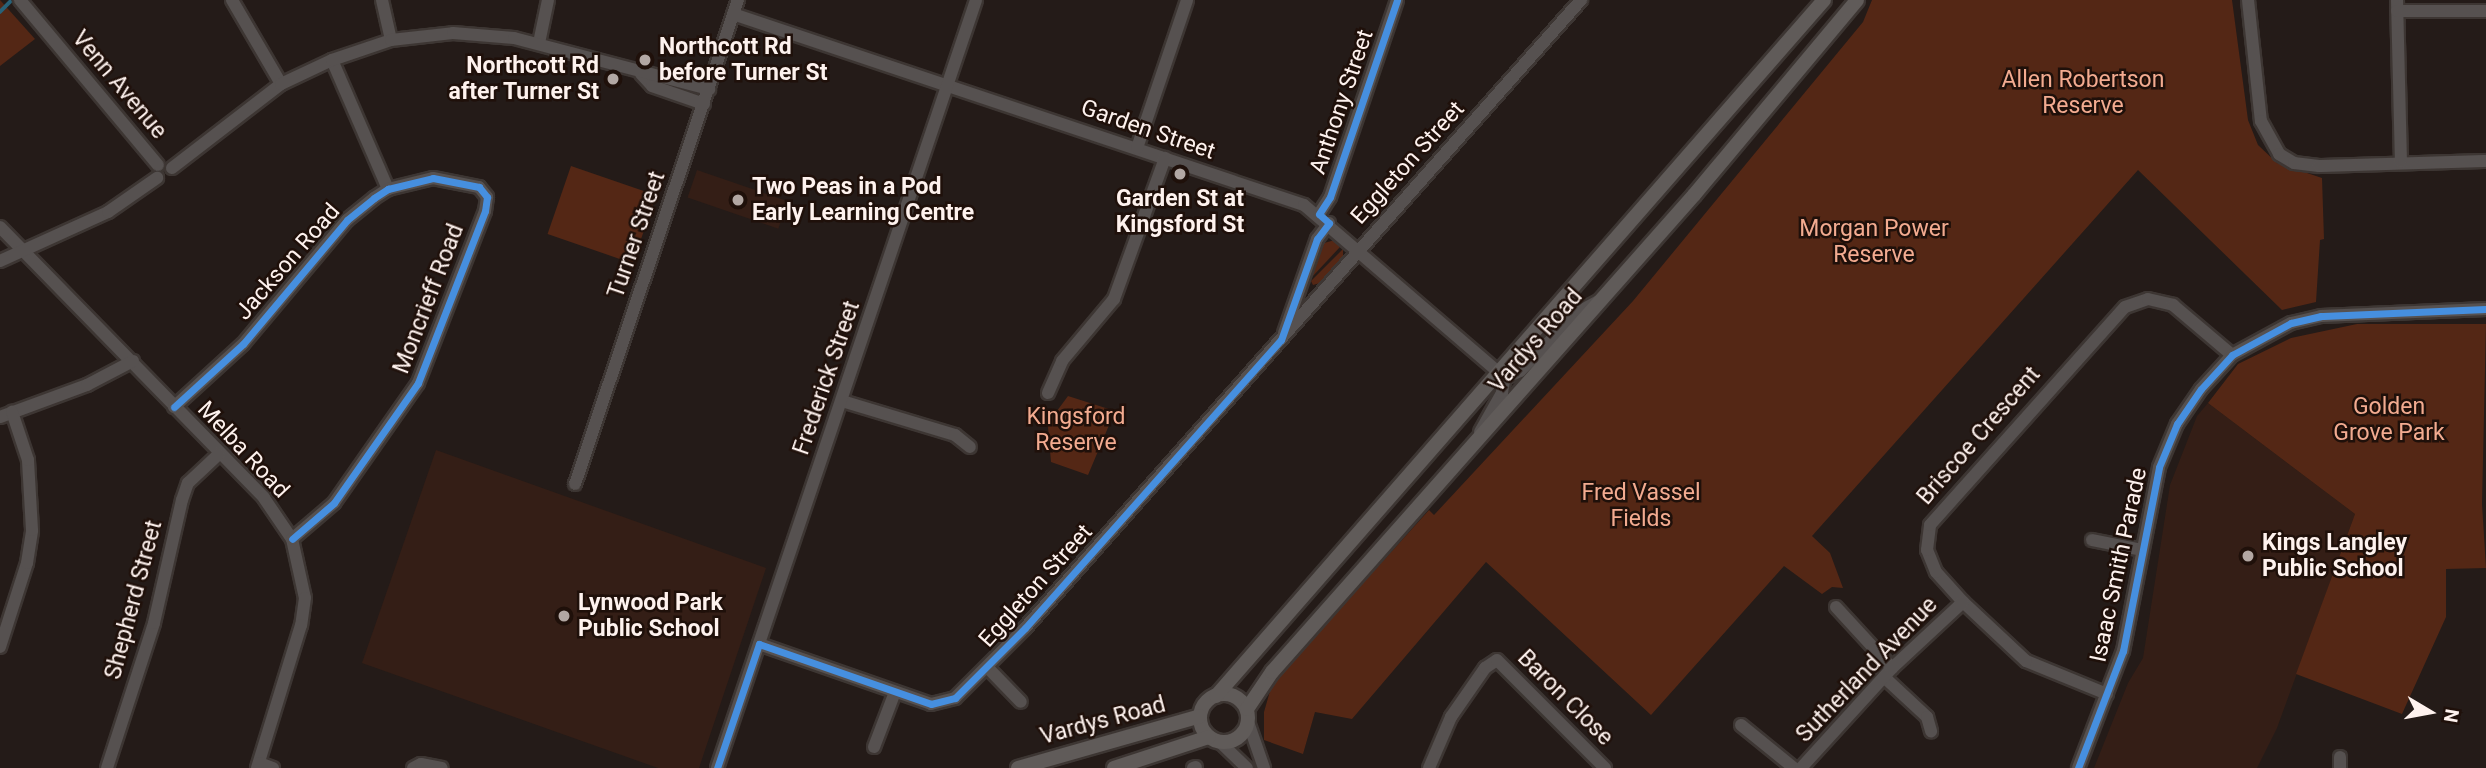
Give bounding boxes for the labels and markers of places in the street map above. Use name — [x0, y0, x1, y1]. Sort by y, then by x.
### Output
place label: Northcott Rd before Turner St — [659, 33, 828, 87]
place label: Northcott Rd after Turner St — [448, 52, 599, 106]
marker: Northcott Rd before Turner St — [637, 52, 653, 68]
marker: Northcott Rd after Turner St — [605, 71, 621, 87]
marker: Garden St at Kingsford St — [1172, 166, 1188, 182]
place label: Two Peas in a Pod Early Learning Centre — [752, 173, 974, 227]
place label: Garden St at Kingsford St — [1116, 185, 1244, 239]
marker: Two Peas in a Pod Early Learning Centre — [730, 192, 746, 208]
place label: Kings Langley Public School — [2262, 529, 2407, 583]
marker: Kings Langley Public School — [2240, 548, 2256, 564]
place label: Lynwood Park Public School — [578, 589, 723, 643]
marker: Lynwood Park Public School — [556, 608, 572, 624]

